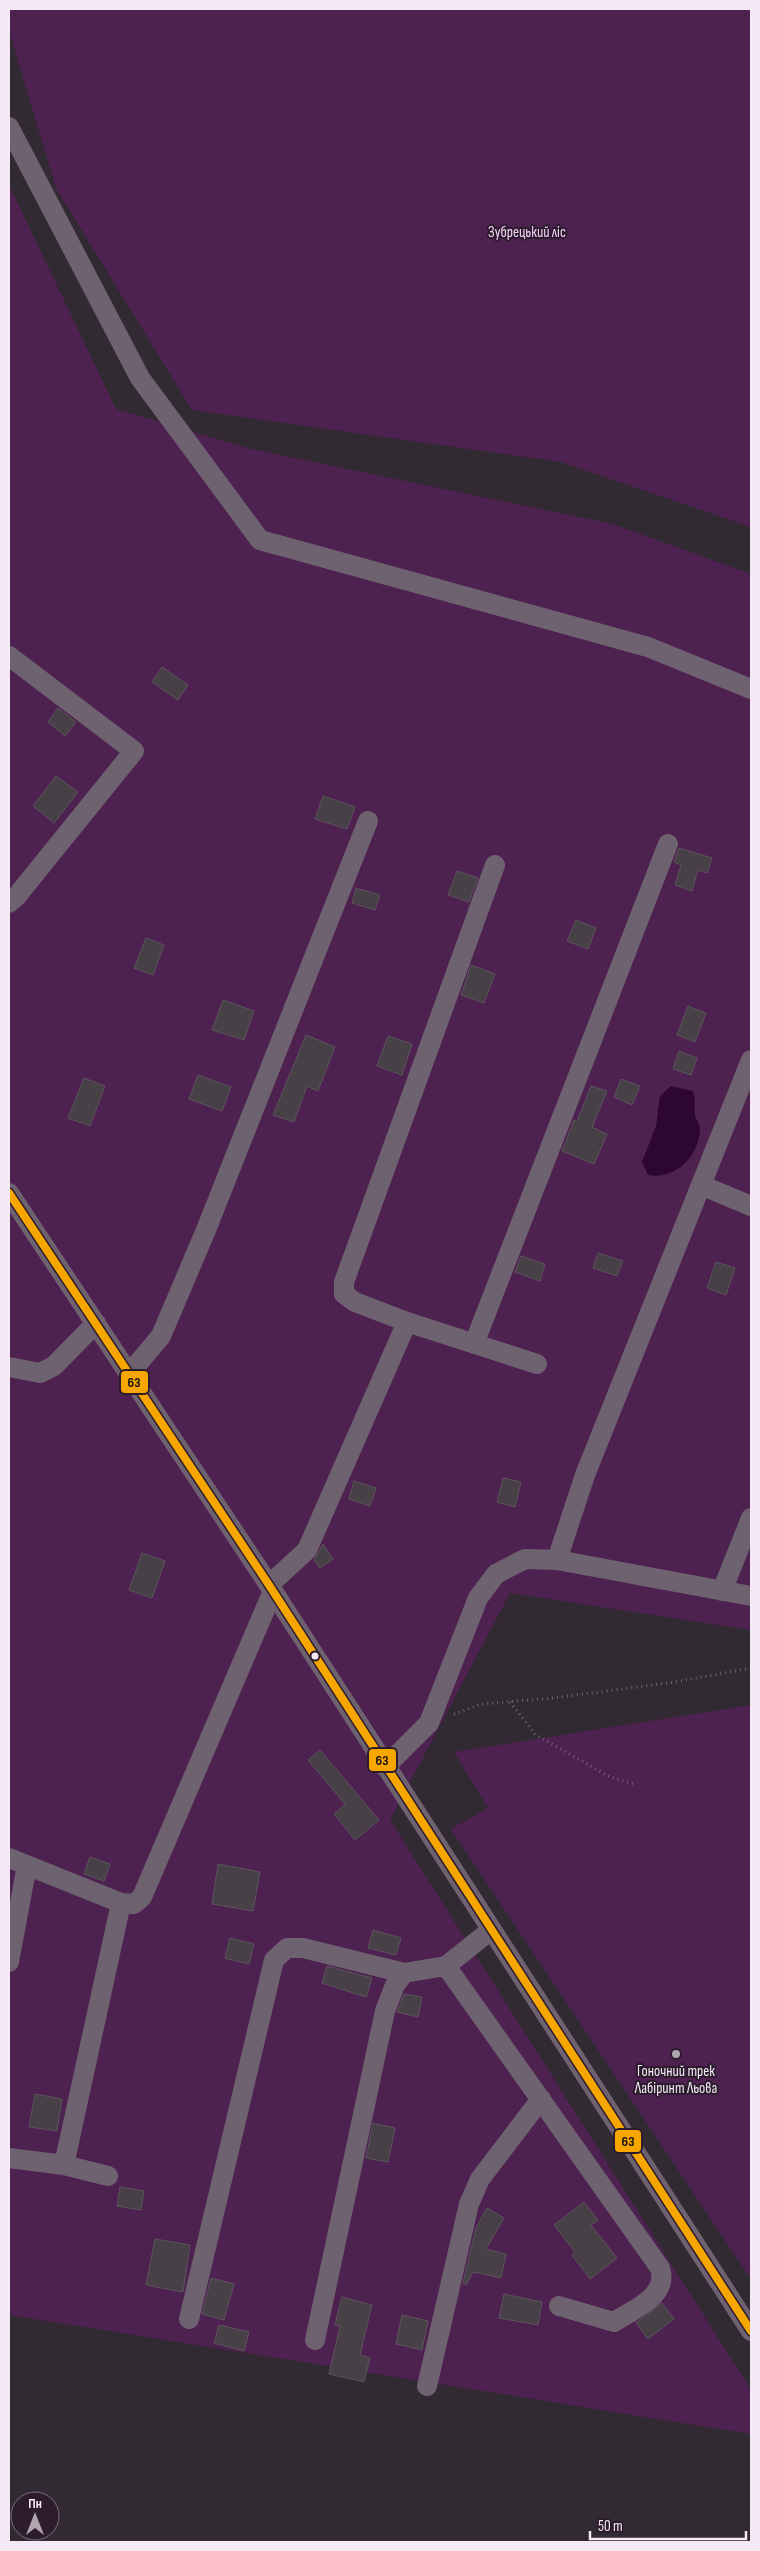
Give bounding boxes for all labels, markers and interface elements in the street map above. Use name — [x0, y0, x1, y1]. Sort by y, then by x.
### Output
park label: Зубрецький ліс — [488, 223, 566, 242]
line badge: 63 — [120, 1370, 149, 1394]
text: 63 — [128, 1374, 140, 1391]
unlabelled marker — [310, 1651, 320, 1661]
line badge: 63 — [368, 1748, 397, 1772]
text: 63 — [376, 1752, 388, 1769]
marker: Гоночний трек Лабіринт Льова — [670, 2048, 682, 2060]
place label: Гоночний трек Лабіринт Льова — [634, 2062, 717, 2098]
line badge: 63 — [614, 2129, 642, 2153]
text: 63 — [622, 2133, 634, 2150]
north arrow — [10, 2491, 60, 2541]
text: Пн — [28, 2495, 42, 2512]
scale bar — [590, 2508, 746, 2540]
text: 50 m — [598, 2517, 623, 2536]

